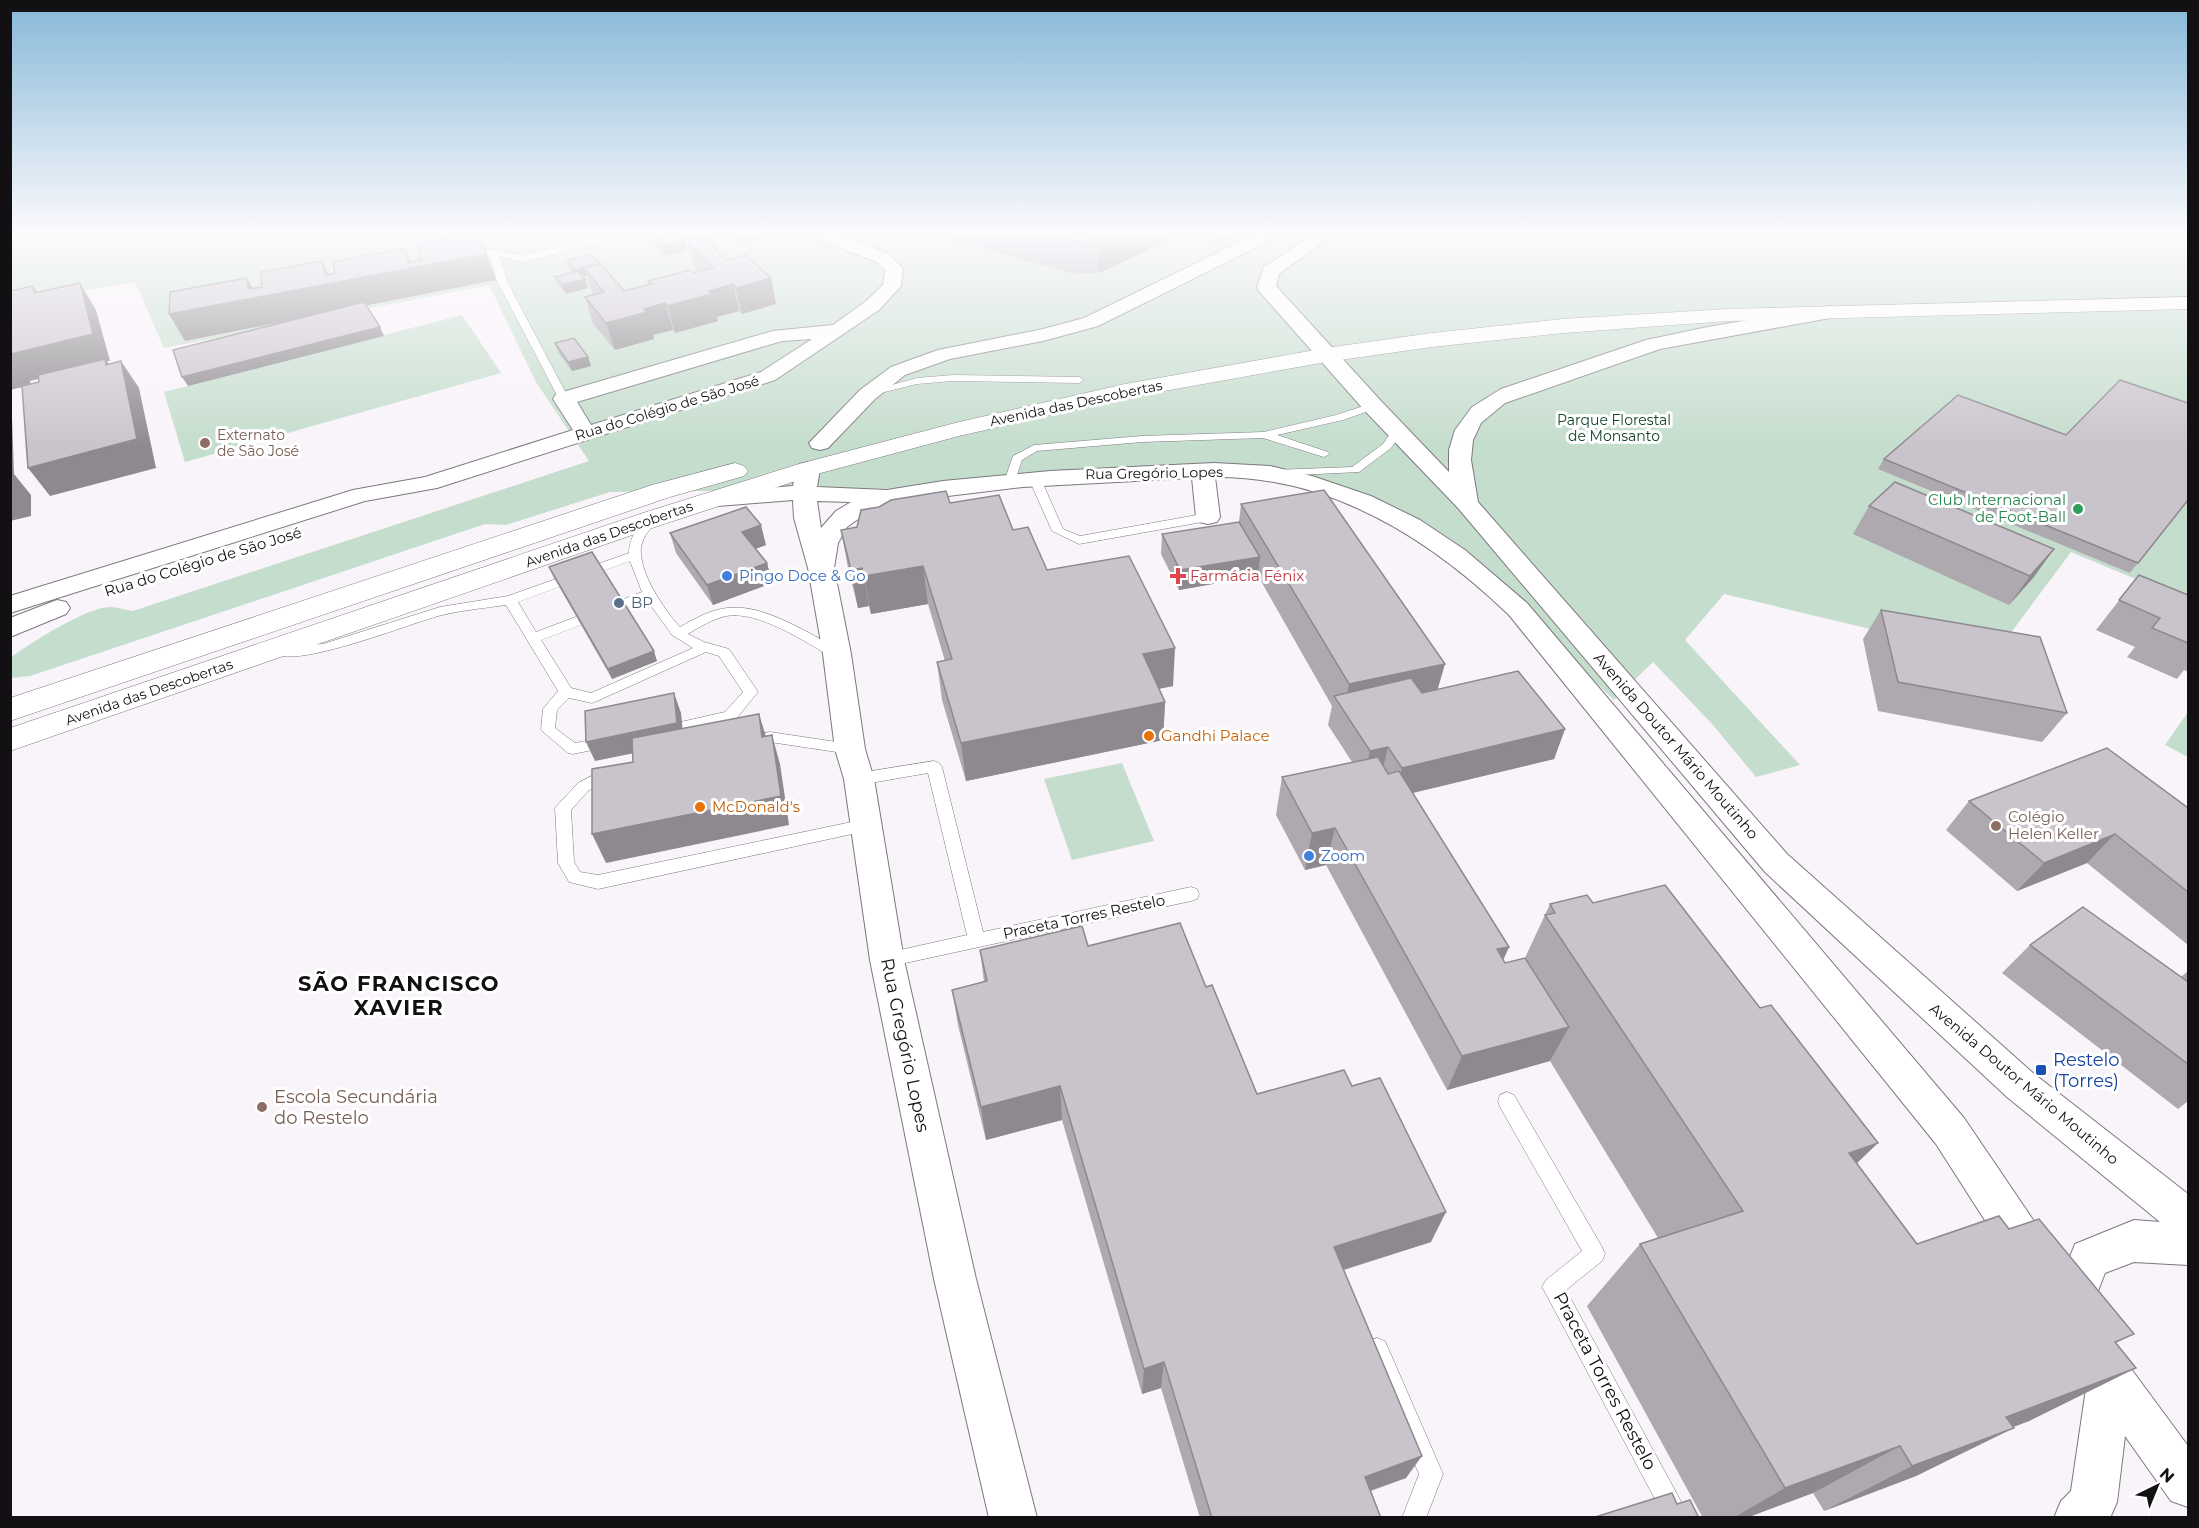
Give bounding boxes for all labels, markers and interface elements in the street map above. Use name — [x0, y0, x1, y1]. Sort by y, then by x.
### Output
street label: Rua do Colégio de São José — [573, 371, 761, 445]
street label: Avenida das Descobertas — [988, 376, 1164, 430]
park label: Parque Florestal de Monsanto — [1557, 411, 1671, 445]
place label: Externato de São José — [217, 426, 299, 460]
marker: Externato de São José — [198, 436, 212, 450]
street label: Rua Gregório Lopes — [1085, 463, 1223, 483]
place label: Club Internacional de Foot-Ball — [1928, 490, 2066, 526]
street label: Avenida das Descobertas — [523, 497, 695, 571]
marker: Club Internacional de Foot-Ball — [2071, 502, 2085, 516]
street label: Rua do Colégio de São José — [102, 522, 304, 601]
place label: Pingo Doce & Go — [739, 566, 866, 585]
place label: Farmácia Fénix — [1190, 566, 1304, 585]
marker: Pingo Doce & Go — [720, 569, 734, 583]
marker: Farmácia Fénix — [1171, 569, 1185, 583]
place label: BP — [631, 593, 653, 612]
marker: BP — [612, 596, 626, 610]
street label: Avenida Doutor Mário Moutinho — [1590, 648, 1763, 843]
street label: Avenida das Descobertas — [63, 655, 235, 729]
place label: Gandhi Palace — [1161, 726, 1270, 745]
marker: Gandhi Palace — [1142, 729, 1156, 743]
place label: McDonald's — [712, 797, 800, 816]
marker: McDonald's — [693, 800, 707, 814]
place label: Colégio Helen Keller — [2008, 807, 2099, 843]
marker: Colégio Helen Keller — [1989, 819, 2003, 833]
place label: Zoom — [1321, 846, 1365, 865]
marker: Zoom — [1302, 849, 1316, 863]
street label: Praceta Torres Restelo — [1001, 890, 1167, 943]
street label: Rua Gregório Lopes — [876, 956, 934, 1134]
district label: SÃO FRANCISCO XAVIER — [298, 971, 500, 1020]
street label: Avenida Doutor Mário Moutinho — [1926, 999, 2123, 1169]
place label: Restelo (Torres) — [2053, 1049, 2120, 1092]
marker: Restelo (Torres) — [2034, 1063, 2048, 1077]
place label: Escola Secundária do Restelo — [274, 1086, 438, 1129]
marker: Escola Secundária do Restelo — [255, 1100, 269, 1114]
street label: Praceta Torres Restelo — [1549, 1288, 1661, 1474]
north arrow — [2127, 1456, 2187, 1516]
text: N — [2156, 1464, 2178, 1487]

